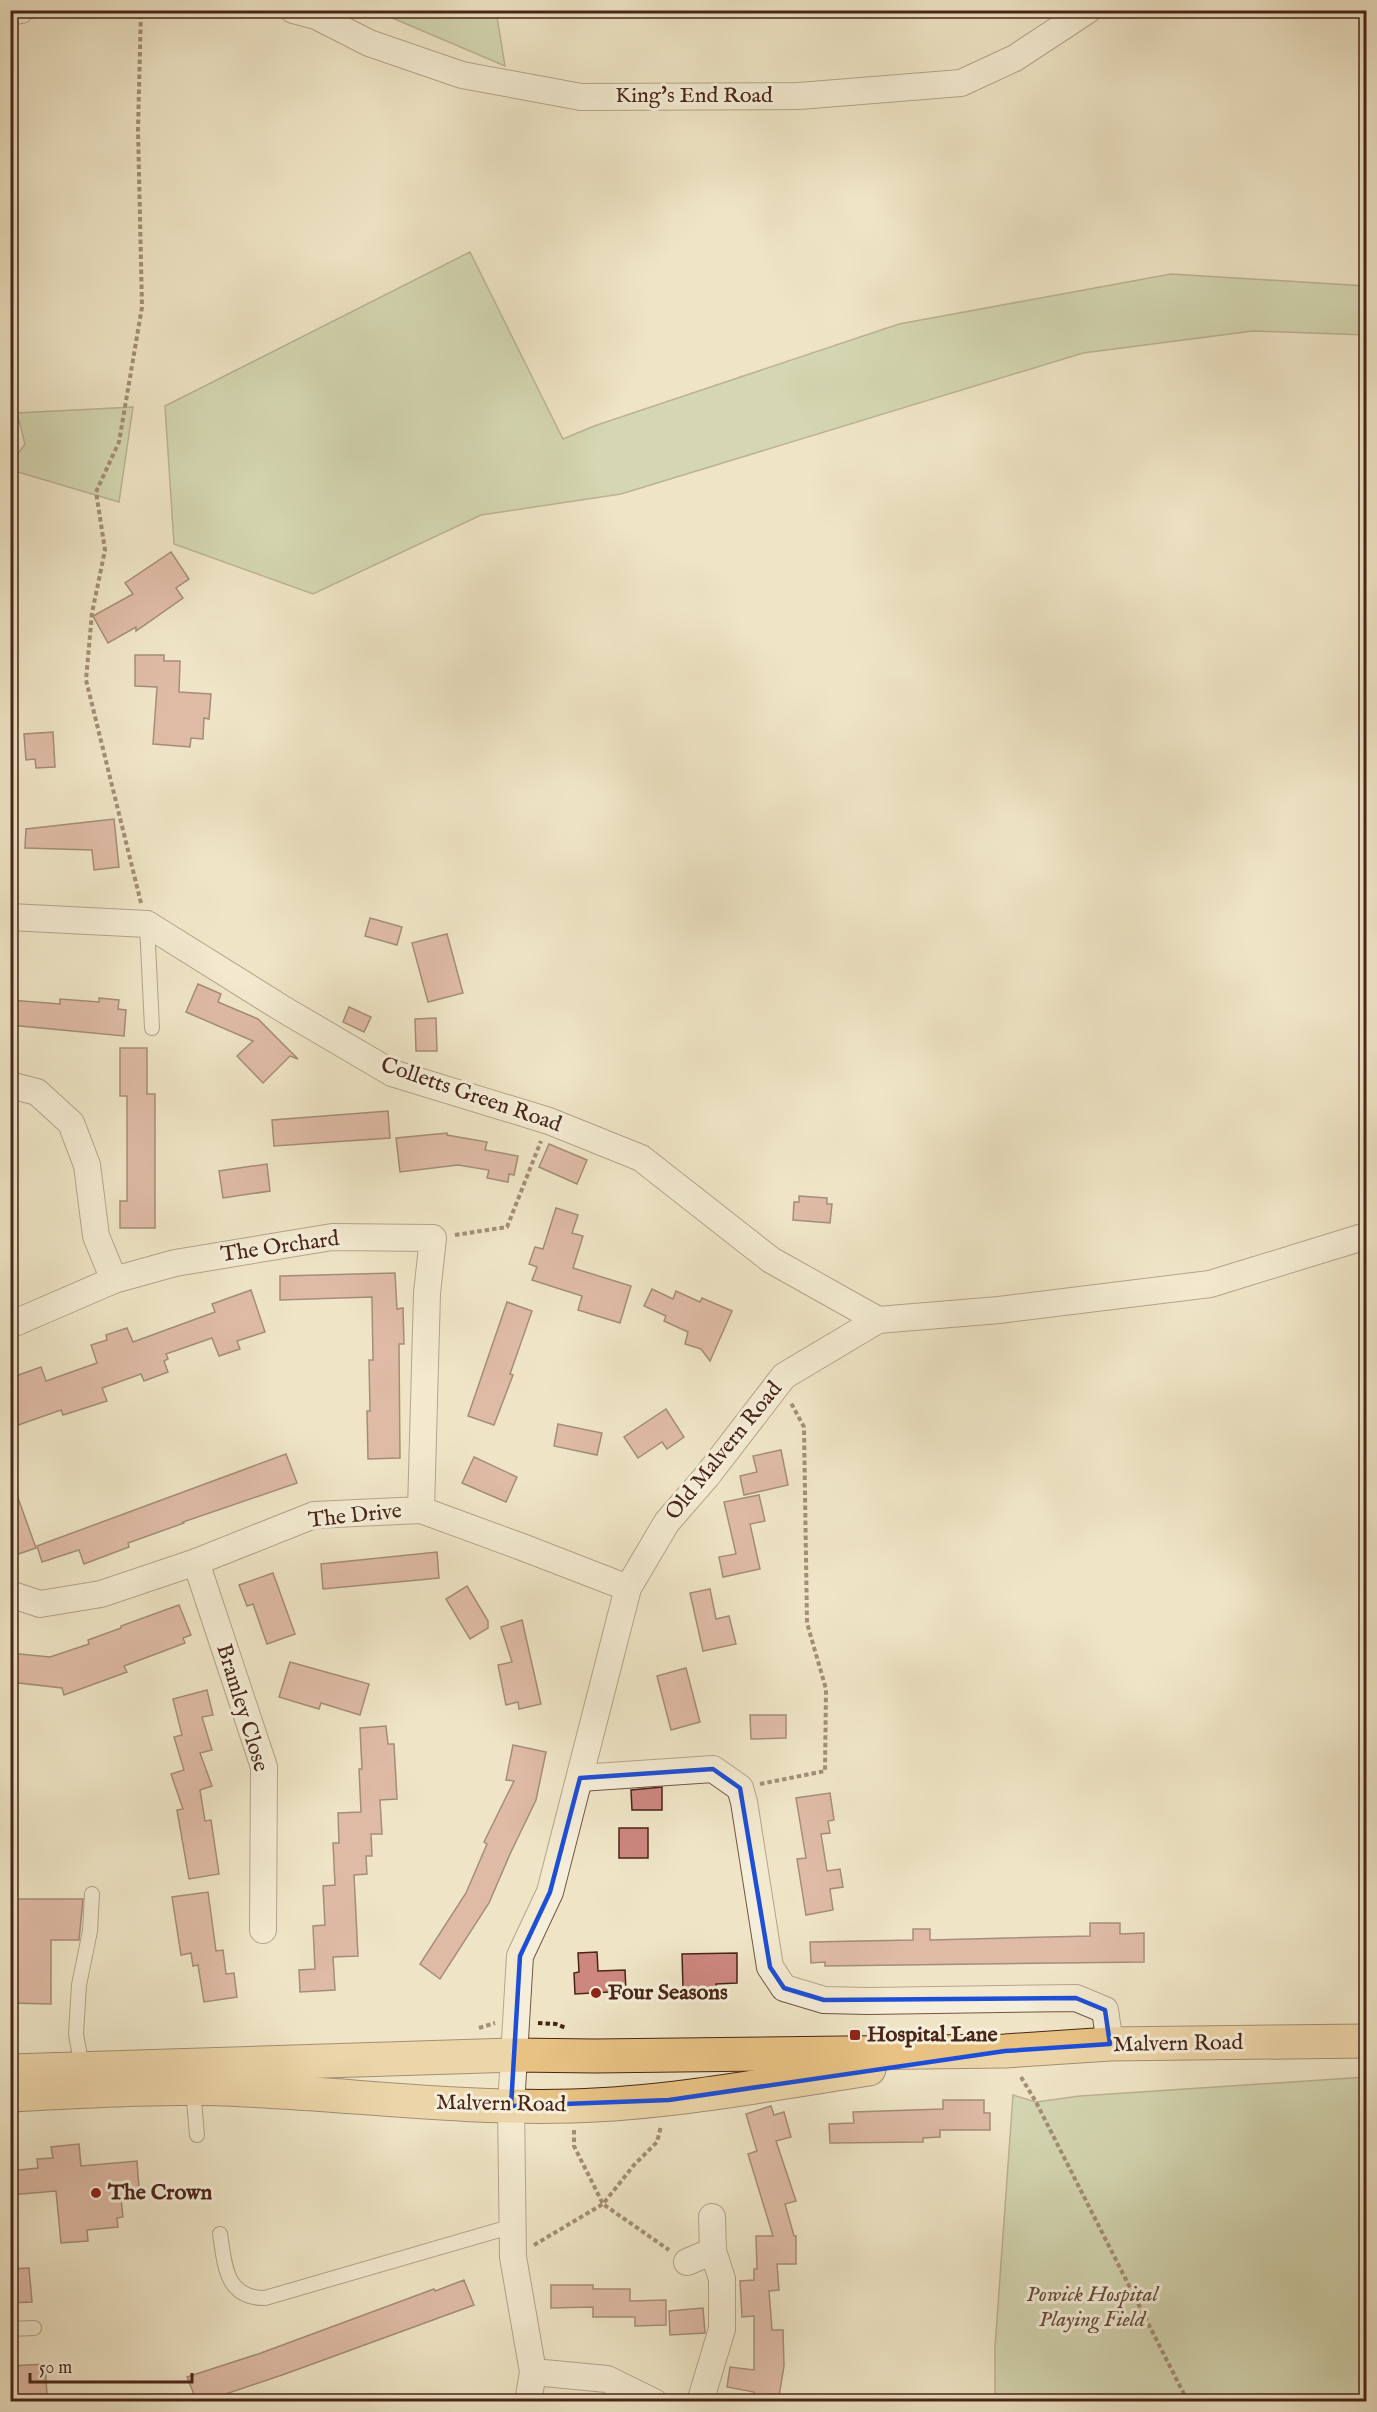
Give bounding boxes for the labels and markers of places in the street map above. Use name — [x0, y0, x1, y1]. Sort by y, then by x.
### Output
place label: Four Seasons — [608, 1979, 728, 2007]
marker: Four Seasons — [589, 1986, 603, 2000]
place label: Hospital Lane — [867, 2021, 998, 2049]
marker: Hospital Lane — [848, 2028, 862, 2042]
place label: The Crown — [107, 2179, 212, 2207]
marker: The Crown — [89, 2186, 103, 2200]

